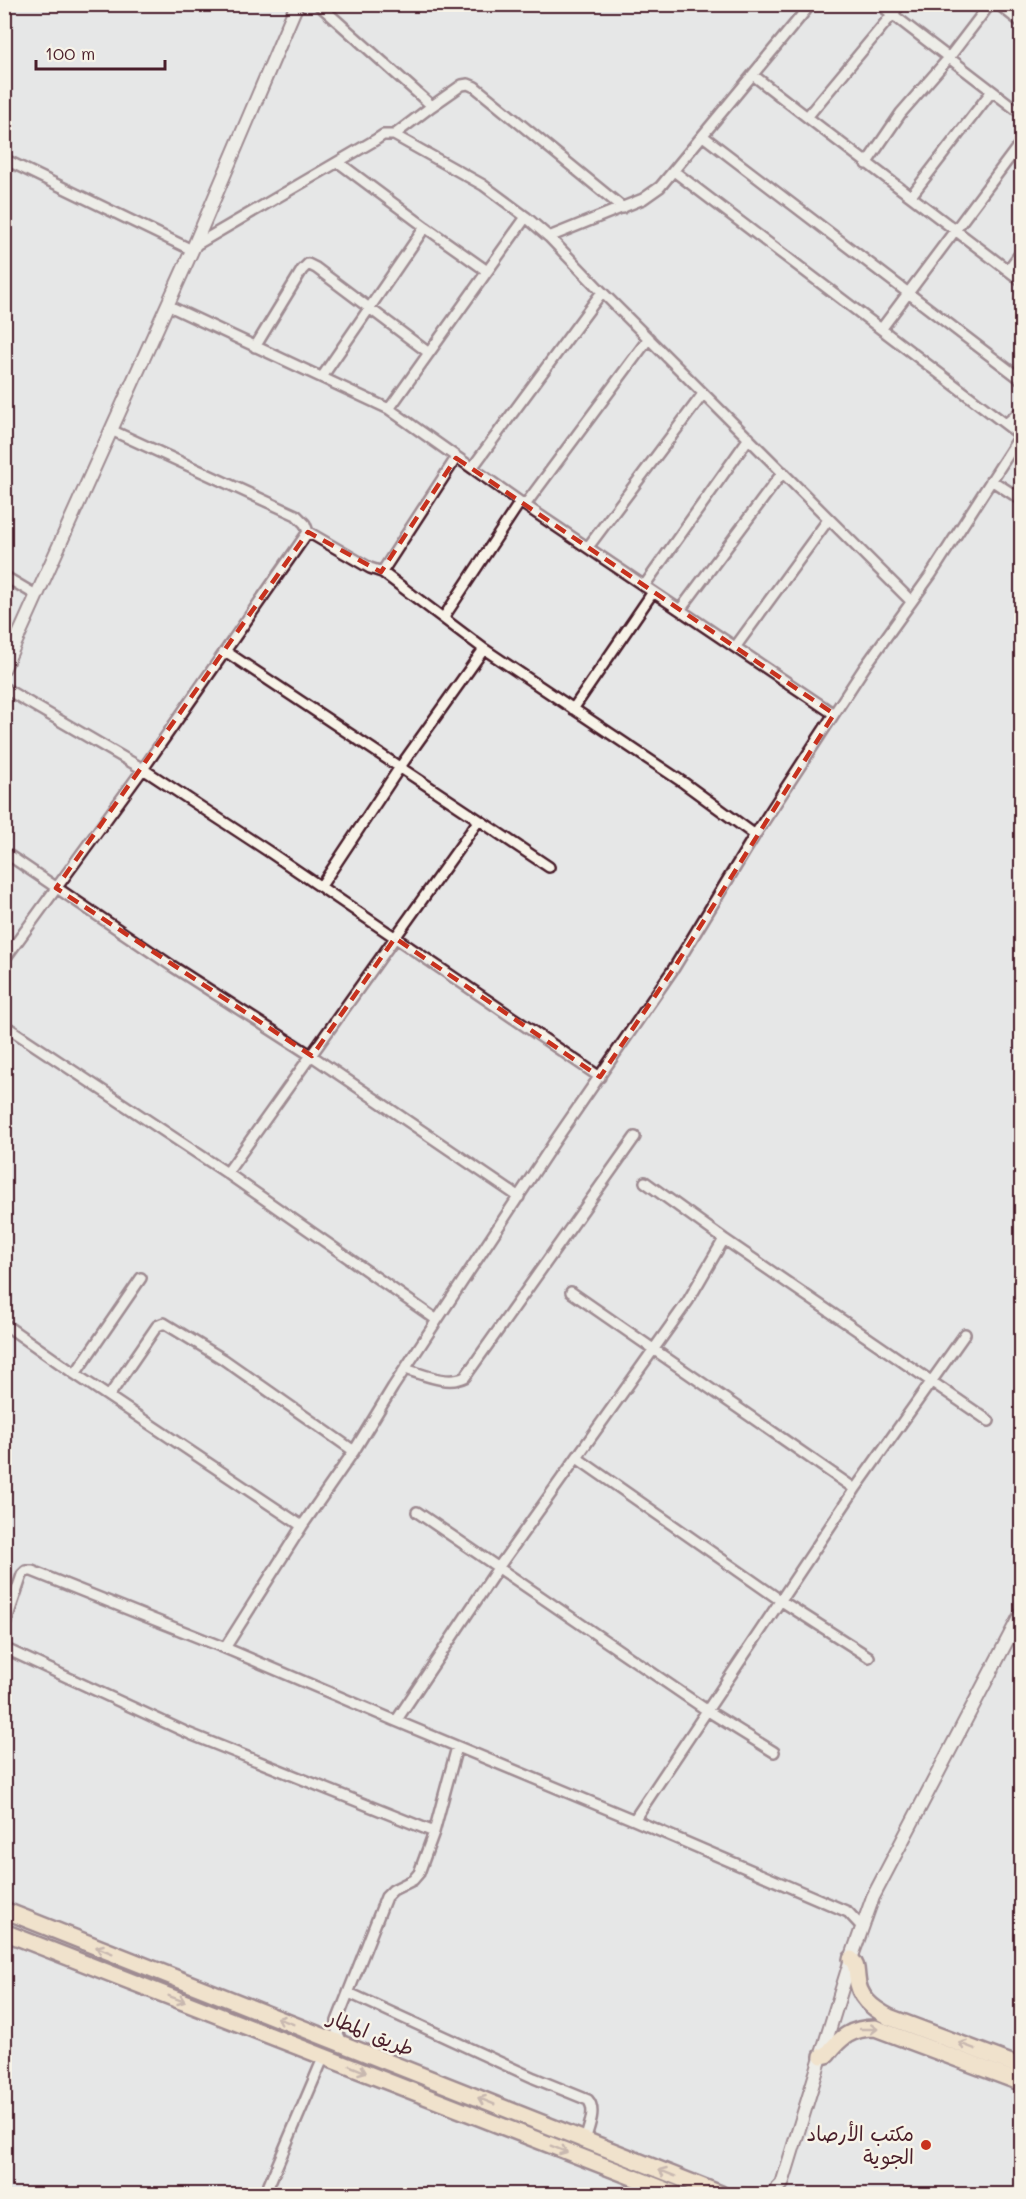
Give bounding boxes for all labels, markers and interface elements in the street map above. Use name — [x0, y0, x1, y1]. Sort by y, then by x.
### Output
scale bar — [36, 33, 165, 71]
text: 100 m — [45, 41, 95, 65]
one-way arrow — [95, 1943, 113, 1954]
one-way arrow — [167, 1994, 185, 2005]
street label: طريق المطار — [323, 2002, 418, 2061]
one-way arrow — [276, 2015, 295, 2026]
one-way arrow — [859, 2023, 878, 2035]
one-way arrow — [958, 2040, 977, 2051]
one-way arrow — [349, 2064, 367, 2075]
one-way arrow — [477, 2095, 495, 2106]
place label: مكتب الأرصاد الجوية — [807, 2120, 914, 2170]
marker: مكتب الأرصاد الجوية — [919, 2138, 933, 2152]
one-way arrow — [550, 2144, 568, 2155]
one-way arrow — [658, 2167, 677, 2178]

